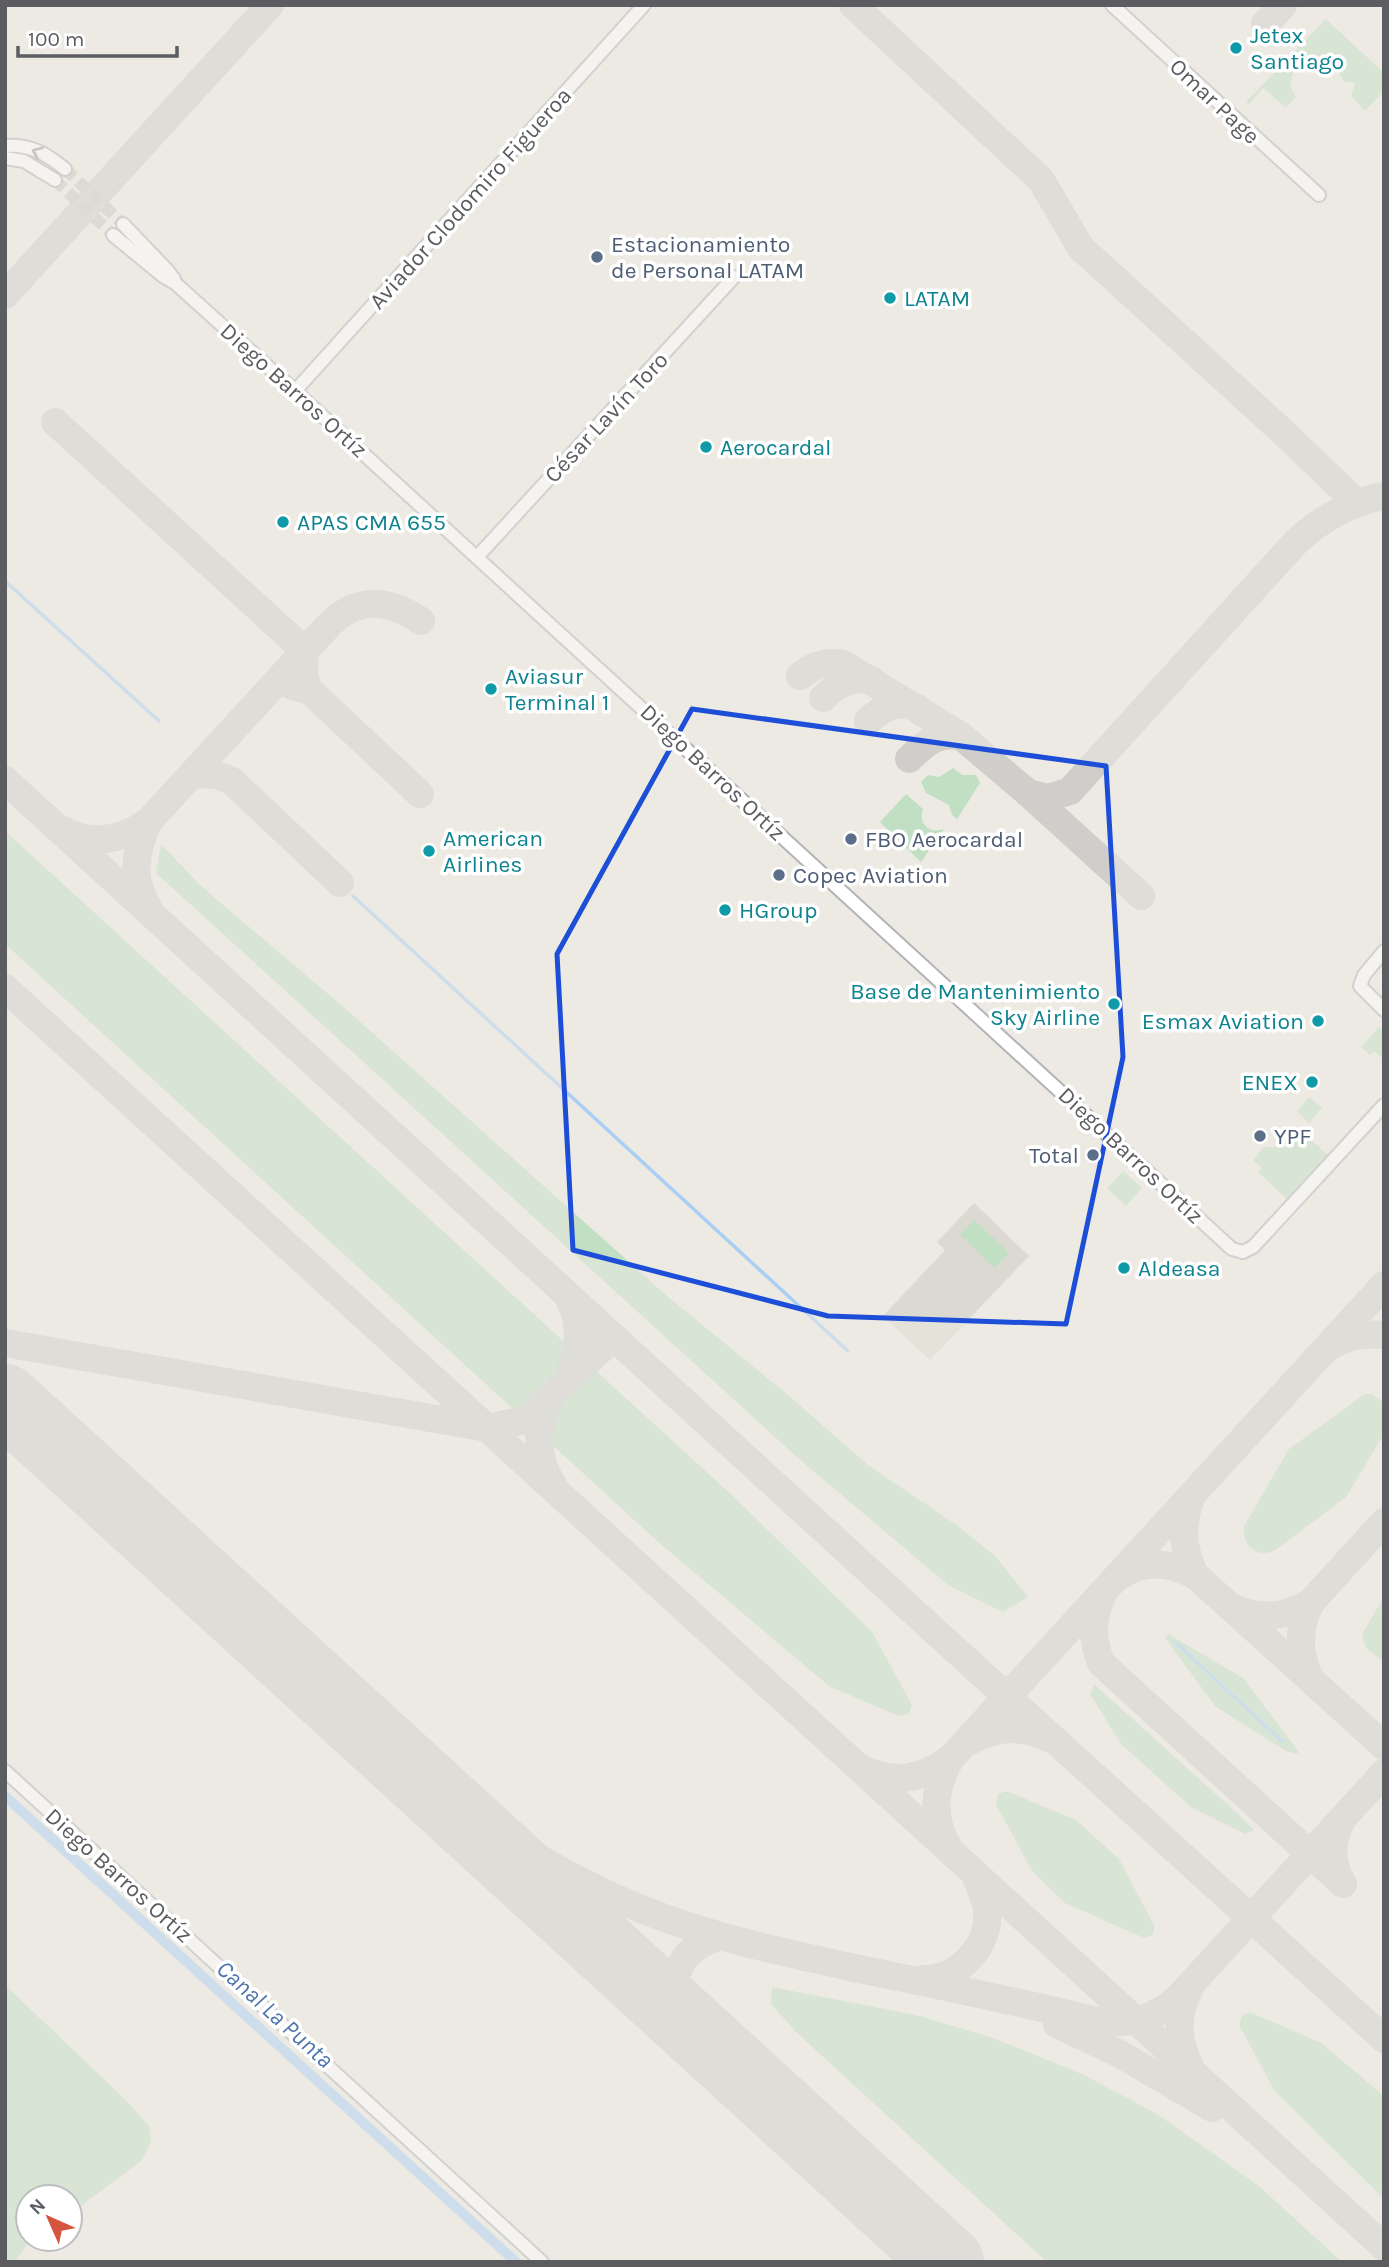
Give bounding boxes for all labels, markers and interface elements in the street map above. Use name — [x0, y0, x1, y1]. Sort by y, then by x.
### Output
scale bar — [18, 14, 177, 58]
place label: Jetex Santiago — [1250, 22, 1344, 75]
text: 100 m — [28, 27, 85, 51]
marker: Jetex Santiago — [1228, 40, 1244, 56]
street label: Omar Page — [1164, 53, 1265, 150]
street label: Aviador Clodomiro Figueroa — [364, 82, 577, 315]
one-way arrow — [32, 146, 44, 160]
place label: Estacionamiento de Personal LATAM — [611, 231, 804, 284]
marker: Estacionamiento de Personal LATAM — [589, 249, 605, 265]
place label: LATAM — [904, 285, 970, 312]
marker: LATAM — [882, 290, 898, 306]
street label: Diego Barros Ortíz — [215, 317, 373, 463]
street label: César Lavín Toro — [539, 346, 674, 488]
place label: Aerocardal — [720, 434, 831, 461]
marker: Aerocardal — [698, 439, 714, 455]
place label: APAS CMA 655 — [297, 509, 446, 536]
marker: APAS CMA 655 — [275, 514, 291, 530]
place label: Aviasur Terminal 1 — [505, 663, 609, 716]
marker: Aviasur Terminal 1 — [483, 681, 499, 697]
street label: Diego Barros Ortíz — [635, 698, 791, 846]
place label: American Airlines — [443, 825, 543, 878]
place label: FBO Aerocardal — [865, 826, 1023, 853]
marker: FBO Aerocardal — [843, 831, 859, 847]
marker: American Airlines — [421, 843, 437, 859]
place label: Copec Aviation — [793, 862, 948, 889]
marker: Copec Aviation — [771, 867, 787, 883]
place label: HGroup — [739, 897, 817, 924]
marker: HGroup — [717, 902, 733, 918]
place label: Base de Mantenimiento Sky Airline — [850, 978, 1100, 1031]
marker: Base de Mantenimiento Sky Airline — [1106, 996, 1122, 1012]
place label: Esmax Aviation — [1142, 1008, 1304, 1035]
marker: Esmax Aviation — [1310, 1013, 1326, 1029]
place label: ENEX — [1242, 1069, 1298, 1096]
marker: ENEX — [1304, 1074, 1320, 1090]
street label: Diego Barros Ortíz — [1053, 1081, 1209, 1229]
place label: YPF — [1274, 1123, 1311, 1150]
marker: YPF — [1252, 1128, 1268, 1144]
place label: Total — [1029, 1142, 1079, 1169]
marker: Total — [1085, 1147, 1101, 1163]
place label: Aldeasa — [1138, 1255, 1221, 1282]
marker: Aldeasa — [1116, 1260, 1132, 1276]
street label: Diego Barros Ortíz — [40, 1802, 198, 1948]
water label: Canal La Punta — [211, 1954, 339, 2074]
north arrow — [14, 2183, 84, 2253]
text: N — [25, 2194, 50, 2219]

